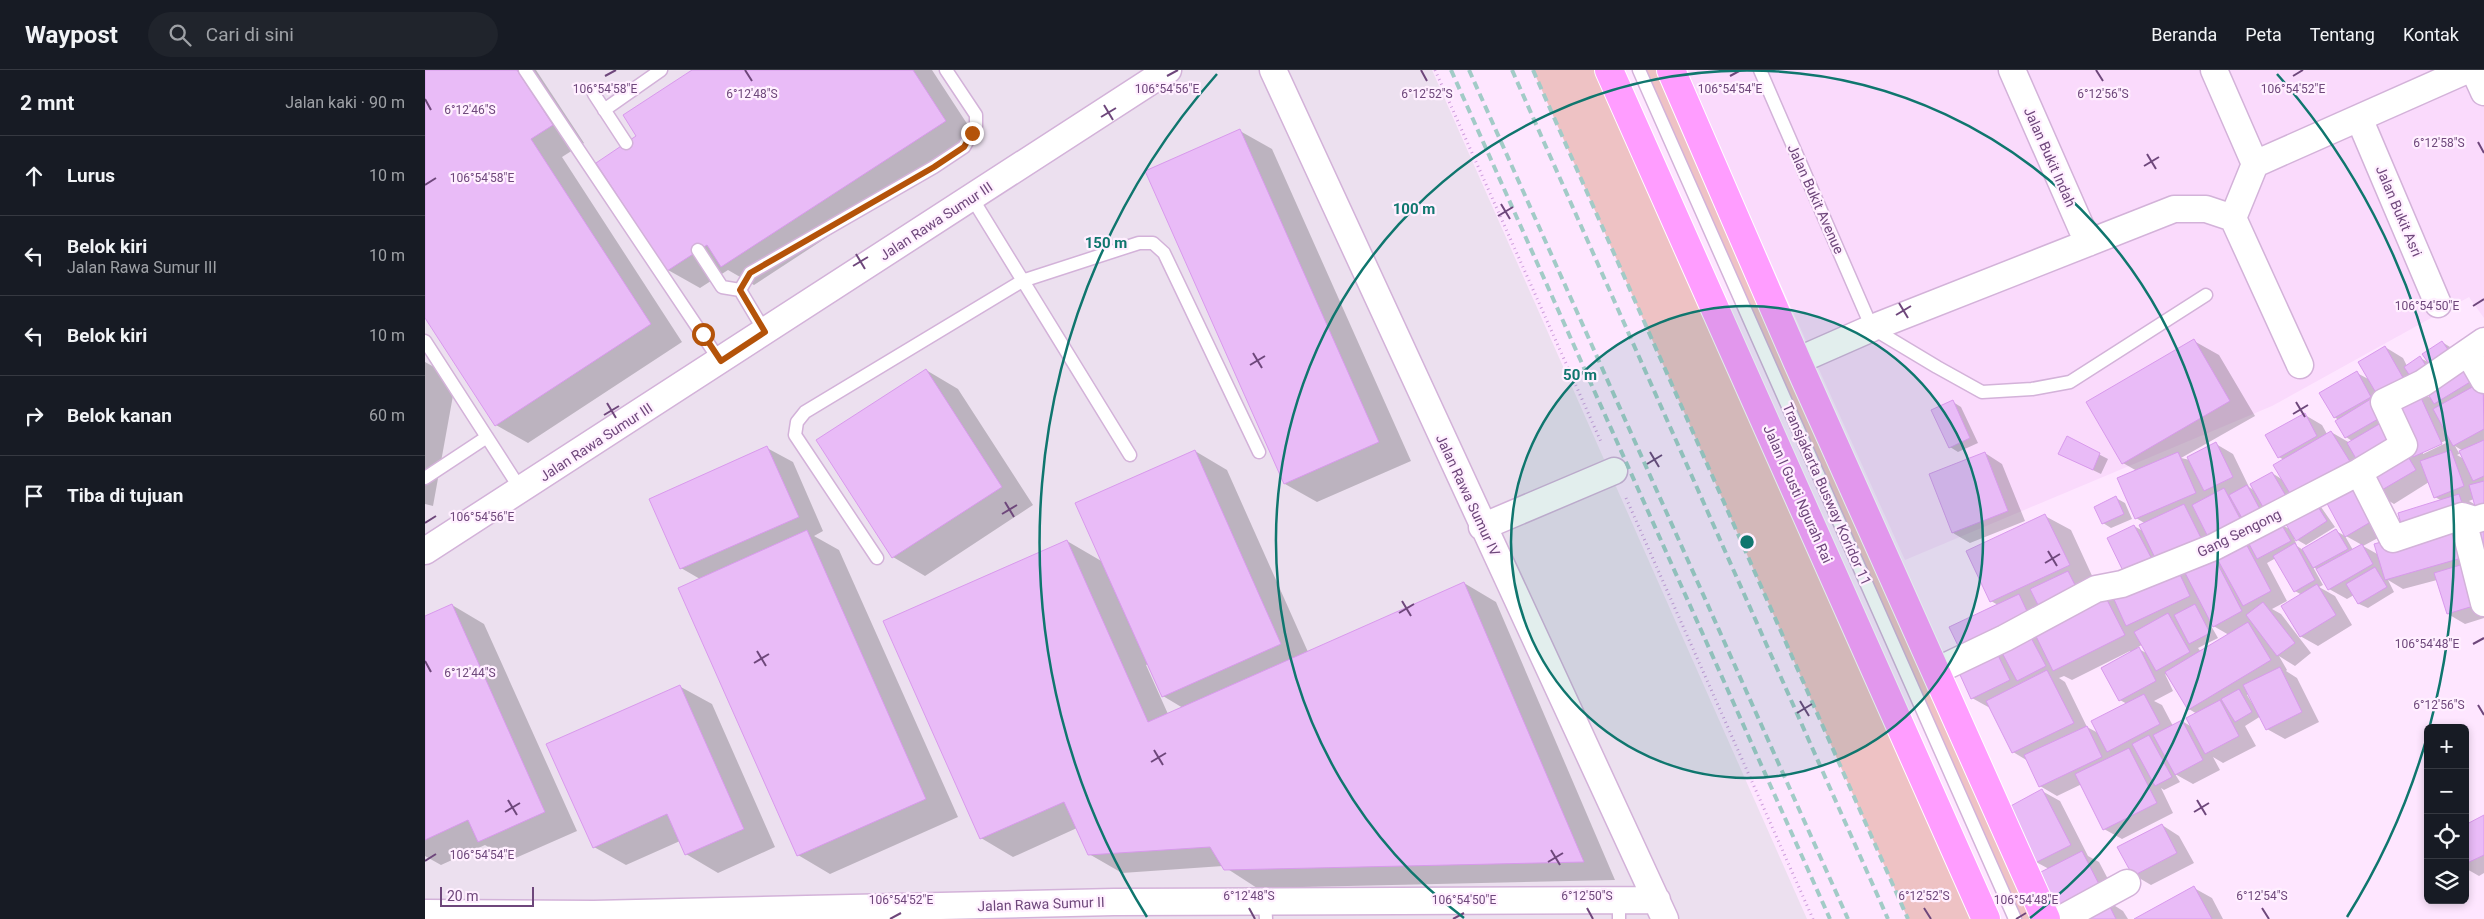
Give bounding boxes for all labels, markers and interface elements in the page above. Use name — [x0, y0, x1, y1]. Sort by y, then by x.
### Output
search box — [148, 12, 498, 57]
text: Waypost — [25, 21, 118, 49]
icon: search — [166, 21, 194, 49]
text: Cari di sini — [206, 23, 294, 46]
text: Beranda — [2151, 24, 2217, 45]
text: Peta — [2245, 24, 2282, 45]
text: Tentang — [2310, 24, 2375, 45]
text: Kontak — [2403, 24, 2459, 45]
text: 106°54'58"E — [573, 82, 637, 96]
text: 106°54'56"E — [1135, 82, 1199, 96]
text: 106°54'54"E — [1698, 82, 1762, 96]
text: 106°54'52"E — [2261, 82, 2325, 96]
text: 6°12'48"S — [726, 87, 778, 101]
text: 6°12'52"S — [1401, 87, 1453, 101]
text: 6°12'56"S — [2077, 87, 2129, 101]
text: 2 mnt — [20, 91, 74, 115]
text: Jalan kaki · 90 m — [285, 93, 405, 112]
text: 6°12'46"S — [444, 103, 496, 117]
street label: Jalan Bukit Indah — [2021, 105, 2079, 209]
route end — [961, 122, 984, 145]
text: 6°12'58"S — [2413, 136, 2465, 150]
street label: Jalan Bukit Avenue — [1785, 142, 1847, 256]
icon: ahead — [20, 162, 48, 190]
street label: Jalan Bukit Asri — [2373, 163, 2425, 259]
text: Lurus — [67, 164, 115, 187]
text: 10 m — [369, 166, 405, 185]
text: 106°54'58"E — [450, 171, 514, 185]
street label: Jalan Rawa Sumur III — [877, 179, 995, 263]
text: 100 m — [1393, 200, 1435, 218]
text: 150 m — [1085, 234, 1127, 252]
text: Belok kiri — [67, 235, 147, 258]
icon: left — [20, 242, 48, 270]
text: 10 m — [369, 246, 405, 265]
text: Jalan Rawa Sumur III — [67, 258, 217, 277]
text: 106°54'50"E — [2395, 299, 2459, 313]
icon: left — [20, 322, 48, 350]
route start — [692, 323, 715, 346]
text: Belok kiri — [67, 324, 147, 347]
text: 10 m — [369, 326, 405, 345]
text: 50 m — [1563, 366, 1597, 384]
street label: Jalan Rawa Sumur III — [537, 400, 655, 484]
street label: Transjakarta Busway Koridor 11 — [1779, 400, 1875, 588]
icon: right — [20, 402, 48, 430]
text: Belok kanan — [67, 404, 172, 427]
text: 60 m — [369, 406, 405, 425]
street label: Jalan I Gusti Ngurah Rai — [1760, 423, 1836, 565]
street label: Jalan Rawa Sumur IV — [1433, 432, 1503, 558]
icon: arrive — [20, 482, 48, 510]
text: Tiba di tujuan — [67, 484, 183, 507]
street label: Gang Sengong — [2195, 506, 2283, 560]
text: 106°54'56"E — [450, 510, 514, 524]
centre of rings — [1738, 533, 1756, 551]
text: 106°54'48"E — [2395, 637, 2459, 651]
text: 6°12'44"S — [444, 666, 496, 680]
text: 6°12'56"S — [2413, 698, 2465, 712]
map controls — [2424, 724, 2469, 904]
button: + — [2424, 724, 2469, 769]
button: − — [2424, 769, 2469, 814]
button: locate — [2424, 814, 2469, 859]
text: 106°54'54"E — [450, 848, 514, 862]
button: layers — [2424, 859, 2469, 904]
scale bar — [440, 884, 534, 907]
text: 20 m — [447, 888, 479, 904]
text: 6°12'48"S — [1223, 889, 1275, 903]
text: 6°12'50"S — [1561, 889, 1613, 903]
text: 6°12'52"S — [1898, 889, 1950, 903]
text: 6°12'54"S — [2236, 889, 2288, 903]
text: 106°54'52"E — [869, 893, 933, 907]
text: 106°54'50"E — [1432, 893, 1496, 907]
text: 106°54'48"E — [1994, 893, 2058, 907]
street label: Jalan Rawa Sumur II — [977, 894, 1105, 914]

